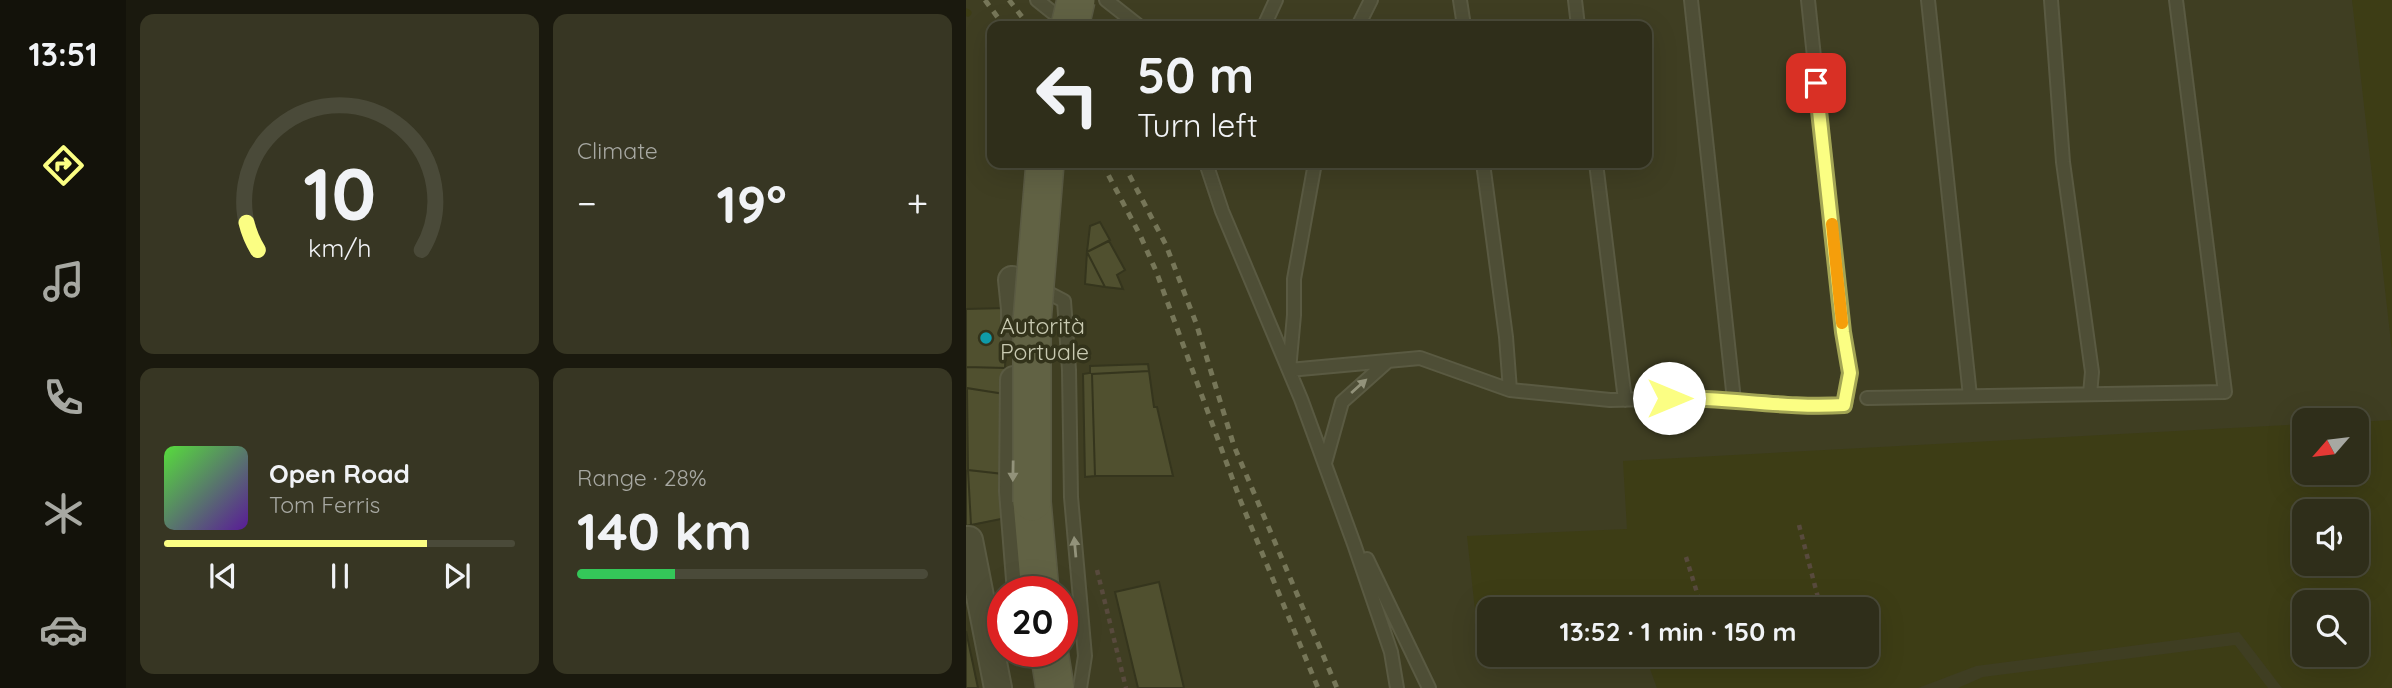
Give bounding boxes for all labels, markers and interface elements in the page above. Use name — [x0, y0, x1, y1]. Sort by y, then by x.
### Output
text: 13:51 — [28, 34, 98, 74]
text: 50 m — [1137, 44, 1254, 105]
icon: left — [1022, 49, 1113, 140]
pin — [1786, 53, 1846, 113]
icon: arrive — [1797, 64, 1835, 102]
text: Turn left — [1137, 105, 1258, 145]
text: Climate — [577, 136, 658, 165]
icon: directions — [39, 141, 88, 190]
text: 10 — [303, 147, 376, 238]
text: 19° — [717, 171, 787, 236]
text: − — [577, 179, 597, 227]
text: + — [907, 179, 928, 227]
text: km/h — [308, 232, 371, 263]
icon: music — [39, 257, 88, 306]
place label: Autorità Portuale — [1000, 311, 1089, 366]
marker: Autorità Portuale — [978, 330, 994, 346]
position arrow — [1632, 361, 1706, 435]
icon: phone — [39, 373, 88, 422]
one-way arrow — [1350, 379, 1367, 395]
north arrow — [2292, 408, 2370, 485]
map controls — [2292, 408, 2369, 667]
text: Open Road — [269, 457, 410, 490]
one-way arrow — [1007, 460, 1019, 482]
text: Range · 28% — [577, 463, 707, 492]
icon: climate — [39, 489, 88, 538]
text: Tom Ferris — [269, 490, 380, 519]
text: 140 km — [577, 498, 752, 563]
button: sound — [2292, 499, 2369, 576]
one-way arrow — [1069, 536, 1080, 558]
icon: previous — [204, 557, 242, 595]
icon: pause — [321, 557, 359, 595]
icon: next — [438, 557, 476, 595]
speed limit sign: 20 — [987, 576, 1078, 667]
button: search — [2292, 590, 2369, 667]
icon: car — [39, 605, 88, 654]
text: 13:52 · 1 min · 150 m — [1560, 615, 1796, 648]

